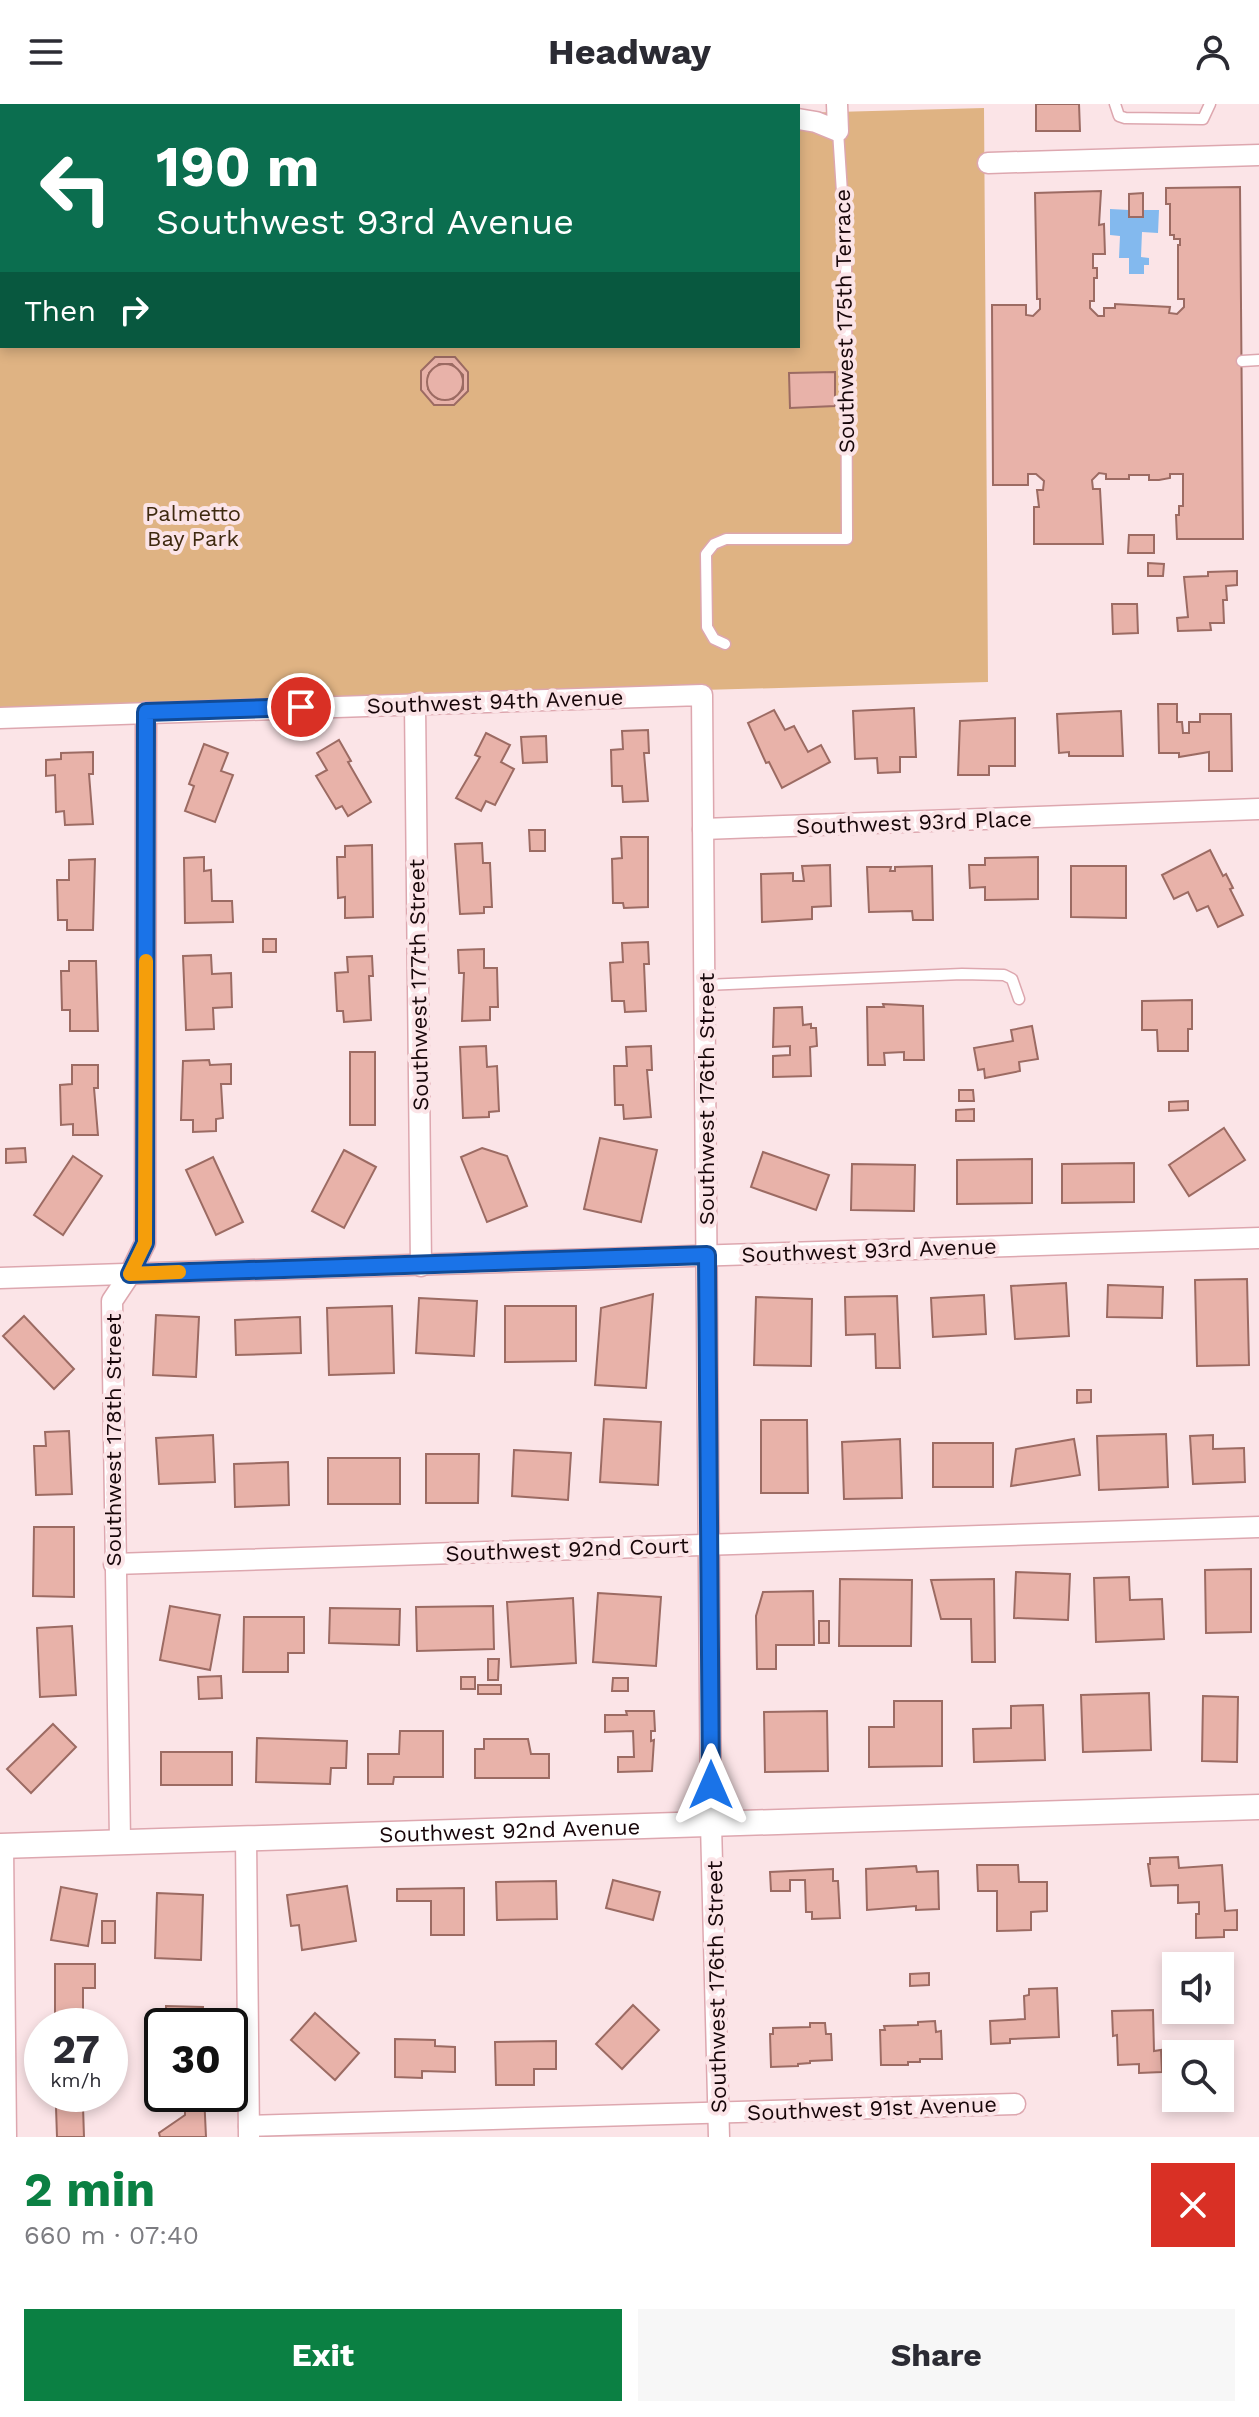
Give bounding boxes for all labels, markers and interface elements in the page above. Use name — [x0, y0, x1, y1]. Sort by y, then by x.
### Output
icon: menu — [24, 30, 68, 74]
icon: person — [1191, 30, 1235, 74]
text: Headway — [548, 31, 711, 73]
text: 190 m — [156, 134, 319, 200]
icon: left — [24, 136, 128, 240]
street label: Southwest 175th Terrace — [830, 189, 859, 453]
text: Southwest 93rd Avenue — [156, 201, 574, 243]
icon: right — [112, 288, 156, 332]
text: Then — [24, 293, 96, 328]
park label: Palmetto Bay Park — [145, 501, 241, 551]
pin — [267, 673, 335, 741]
icon: arrive — [279, 685, 323, 729]
street label: Southwest 94th Avenue — [366, 685, 624, 718]
street label: Southwest 93rd Place — [796, 806, 1032, 839]
street label: Southwest 177th Street — [404, 859, 433, 1111]
street label: Southwest 176th Street — [694, 973, 719, 1225]
street label: Southwest 93rd Avenue — [741, 1234, 997, 1267]
street label: Southwest 178th Street — [101, 1314, 126, 1566]
street label: Southwest 92nd Court — [445, 1533, 689, 1566]
position arrow — [669, 1743, 753, 1827]
street label: Southwest 92nd Avenue — [379, 1814, 641, 1847]
street label: Southwest 176th Street — [702, 1861, 731, 2113]
map controls — [1162, 1952, 1234, 2112]
button: sound — [1162, 1952, 1234, 2024]
speed limit sign: 30 — [144, 2008, 248, 2112]
text: 27 — [52, 2026, 100, 2073]
button: search — [1162, 2040, 1234, 2112]
text: km/h — [50, 2068, 102, 2092]
street label: Southwest 91st Avenue — [747, 2092, 997, 2125]
text: 2 min — [24, 2161, 155, 2218]
button: close — [1151, 2163, 1235, 2247]
text: 660 m · 07:40 — [24, 2220, 199, 2250]
button: Exit — [24, 2309, 622, 2401]
button: Share — [638, 2309, 1235, 2401]

